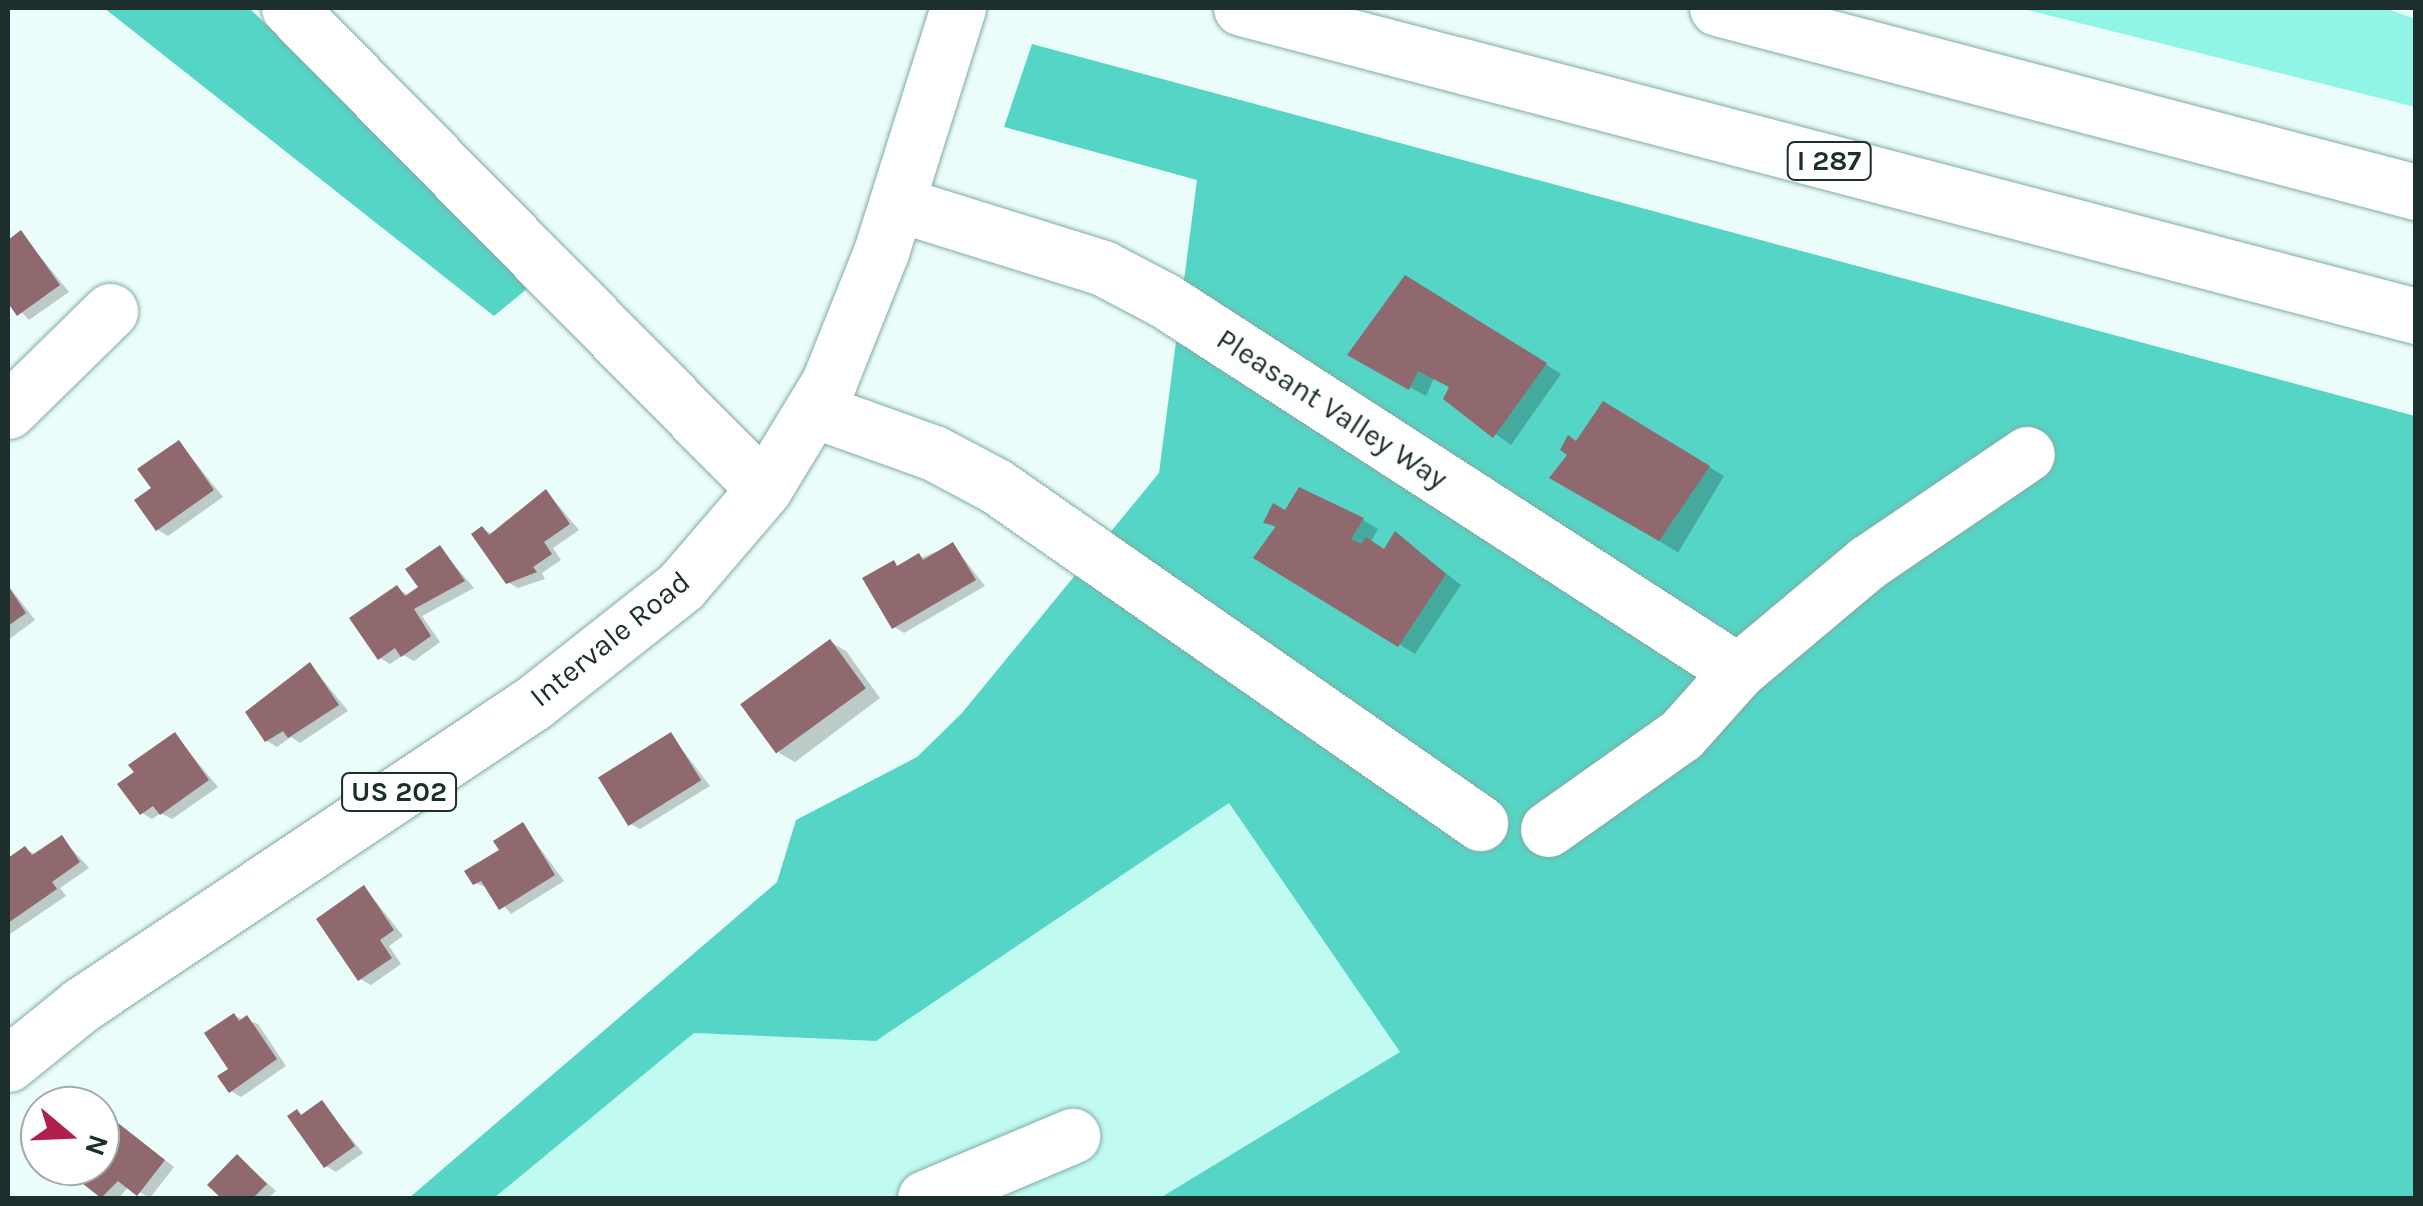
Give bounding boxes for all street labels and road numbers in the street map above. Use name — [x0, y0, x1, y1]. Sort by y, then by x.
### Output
road number: I 287 — [1786, 138, 1872, 184]
street label: Pleasant Valley Way — [1210, 321, 1454, 497]
street label: Intervale Road — [523, 563, 697, 715]
road number: US 202 — [339, 769, 459, 815]

